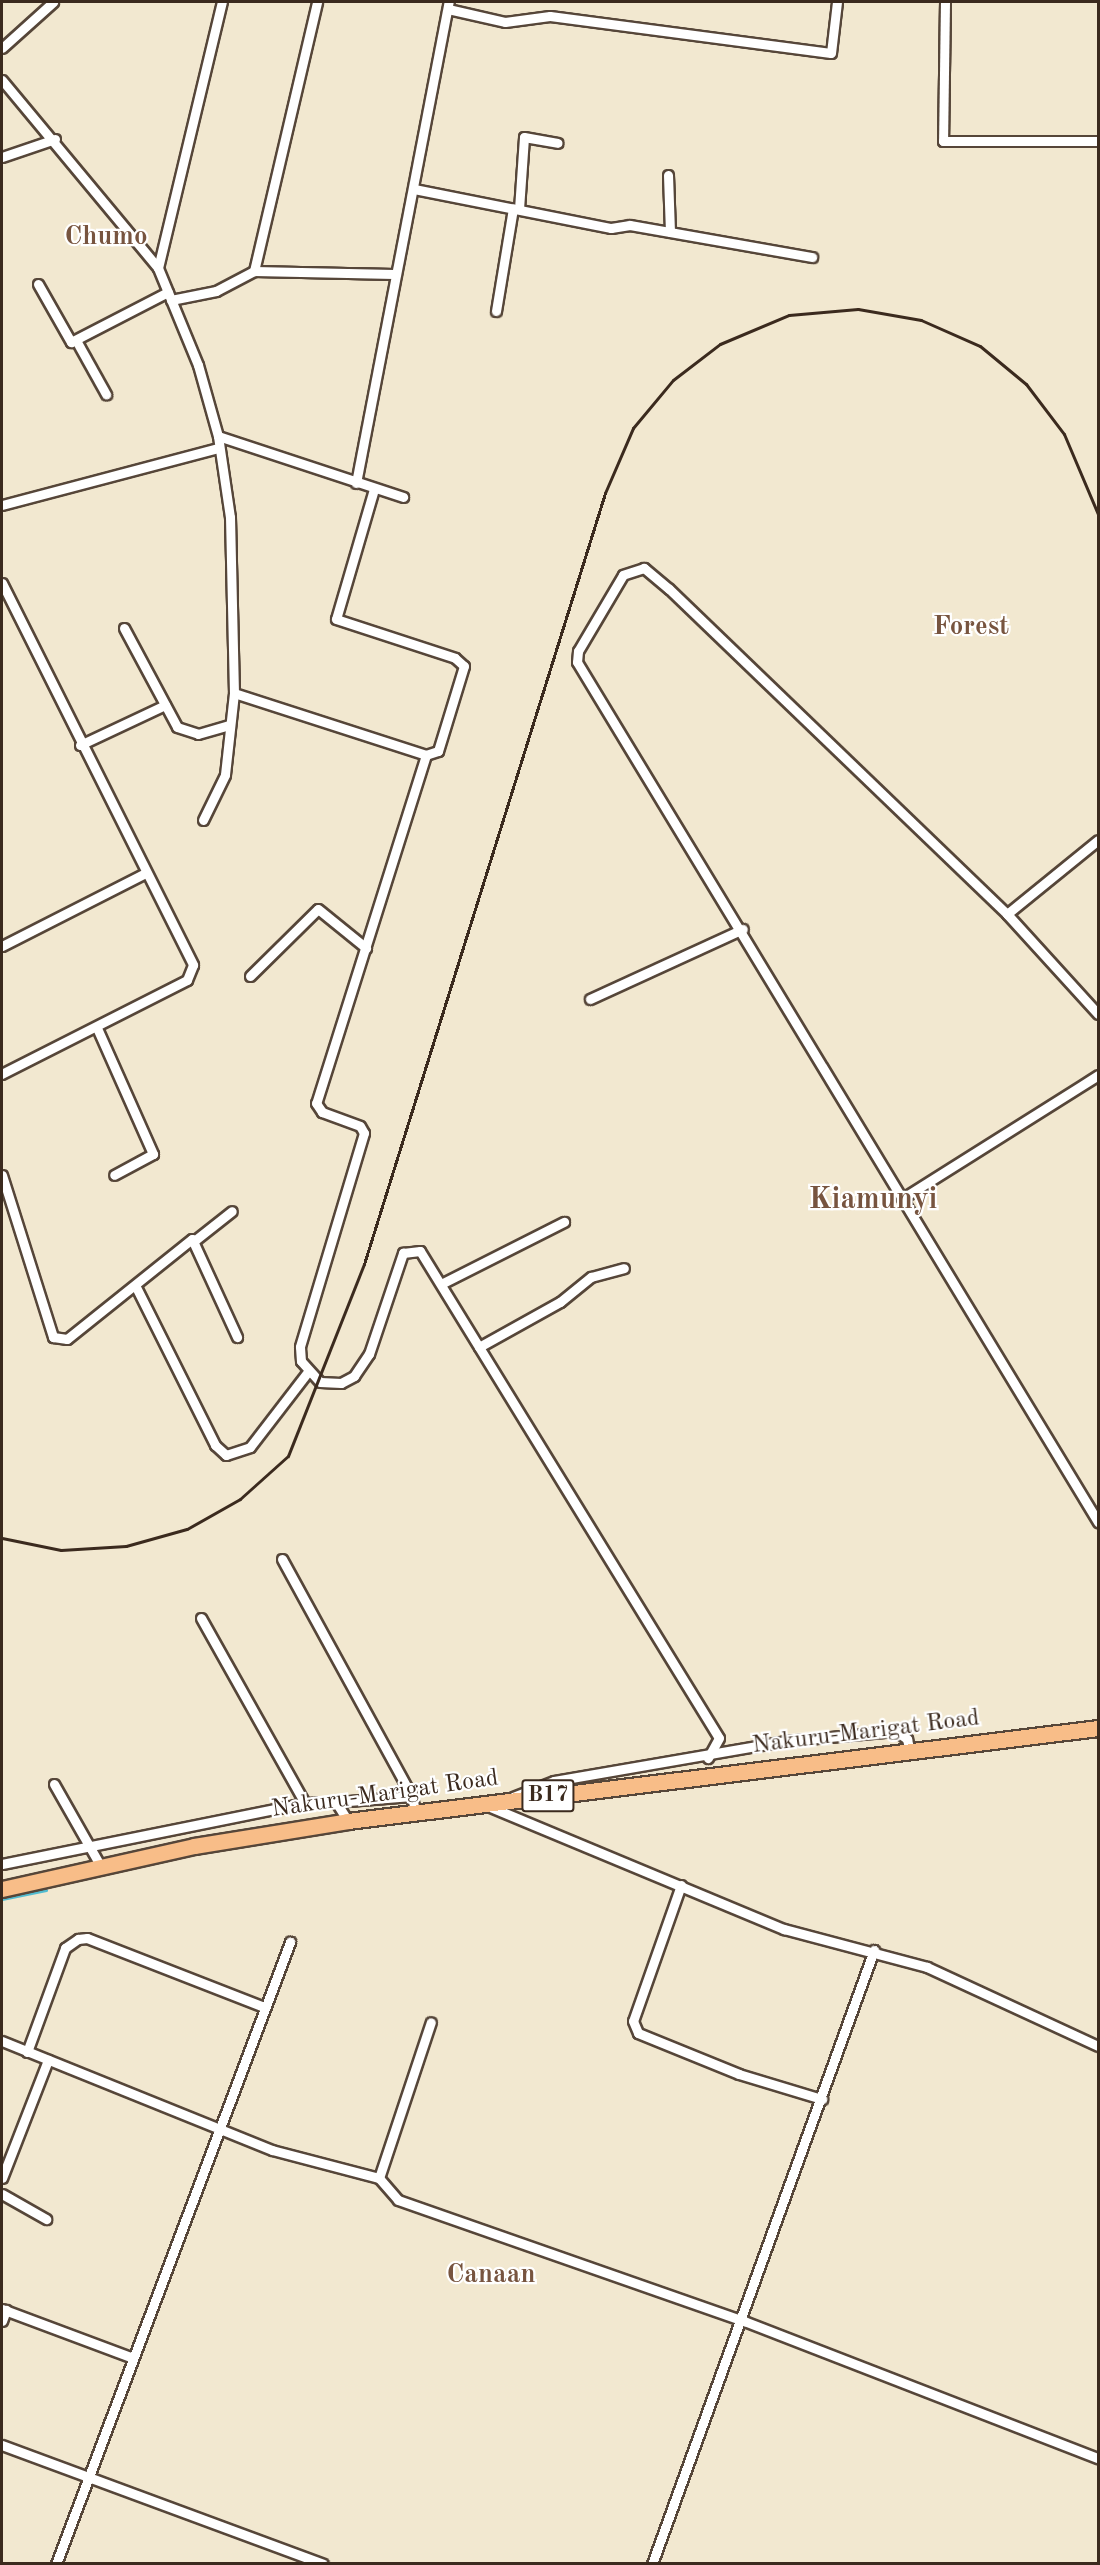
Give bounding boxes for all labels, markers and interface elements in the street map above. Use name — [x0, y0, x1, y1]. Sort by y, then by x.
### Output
district label: Chumo — [65, 221, 147, 253]
district label: Forest — [933, 611, 1009, 643]
district label: Kiamunyi — [809, 1182, 937, 1218]
street label: Nakuru-Marigat Road — [751, 1705, 981, 1761]
street label: Nakuru-Marigat Road — [270, 1765, 500, 1825]
road number: B17 — [521, 1777, 575, 1815]
district label: Canaan — [447, 2259, 535, 2291]

